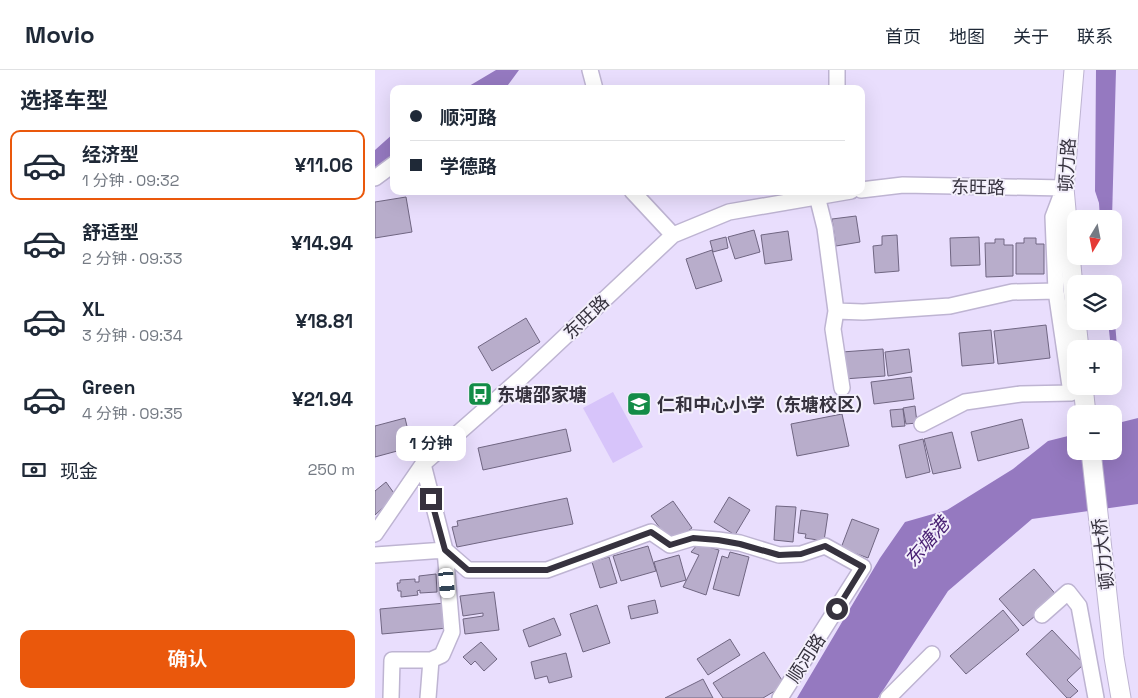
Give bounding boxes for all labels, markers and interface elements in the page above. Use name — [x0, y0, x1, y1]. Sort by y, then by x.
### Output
text: Movio — [25, 19, 95, 50]
text: 首页 — [885, 25, 921, 48]
text: 地图 — [949, 25, 985, 48]
text: 关于 — [1013, 25, 1049, 48]
text: 联系 — [1077, 25, 1113, 48]
text: 选择车型 — [20, 86, 108, 114]
text: 顺河路 — [440, 105, 497, 130]
street label: 顿力路 — [1054, 137, 1080, 193]
text: 经济型 — [82, 142, 139, 167]
icon: car — [22, 143, 67, 188]
text: ¥11.06 — [295, 153, 353, 178]
text: 学德路 — [440, 154, 497, 179]
text: 1 分钟 · 09:32 — [82, 170, 179, 191]
street label: 东旺路 — [951, 175, 1005, 199]
north arrow — [1067, 210, 1123, 265]
map controls — [1067, 210, 1122, 460]
text: 舒适型 — [82, 220, 139, 245]
icon: car — [22, 221, 67, 266]
text: ¥14.94 — [291, 231, 353, 256]
text: 2 分钟 · 09:33 — [82, 248, 182, 269]
button: layers — [1067, 275, 1122, 330]
street label: 东旺路 — [558, 290, 614, 344]
text: XL — [82, 297, 105, 322]
icon: car — [22, 299, 67, 344]
text: ¥18.81 — [296, 309, 353, 334]
text: 3 分钟 · 09:34 — [82, 325, 183, 346]
button: + — [1067, 340, 1122, 395]
text: Green — [82, 375, 135, 400]
icon: car — [22, 377, 67, 422]
bus stop icon: 东塘邵家塘 — [467, 381, 493, 407]
place label: 东塘邵家塘 — [497, 383, 587, 406]
text: ¥21.94 — [292, 387, 353, 412]
school or university icon: 仁和中心小学（东塘校区） — [626, 391, 652, 417]
place label: 仁和中心小学（东塘校区） — [657, 393, 873, 416]
text: 4 分钟 · 09:35 — [82, 403, 183, 424]
button: − — [1067, 405, 1122, 460]
callout: 1 分钟 — [396, 426, 466, 462]
text: 1 分钟 — [409, 433, 453, 454]
icon: cash — [20, 456, 48, 484]
text: 现金 — [60, 459, 98, 484]
text: 250 m — [308, 459, 355, 480]
route end — [420, 488, 442, 510]
water label: 东塘港 — [899, 510, 957, 572]
street label: 顿力大桥 — [1087, 517, 1119, 591]
car — [438, 567, 455, 599]
route start — [826, 598, 848, 620]
street label: 顺河路 — [782, 629, 830, 687]
button: 确认 — [20, 630, 355, 688]

